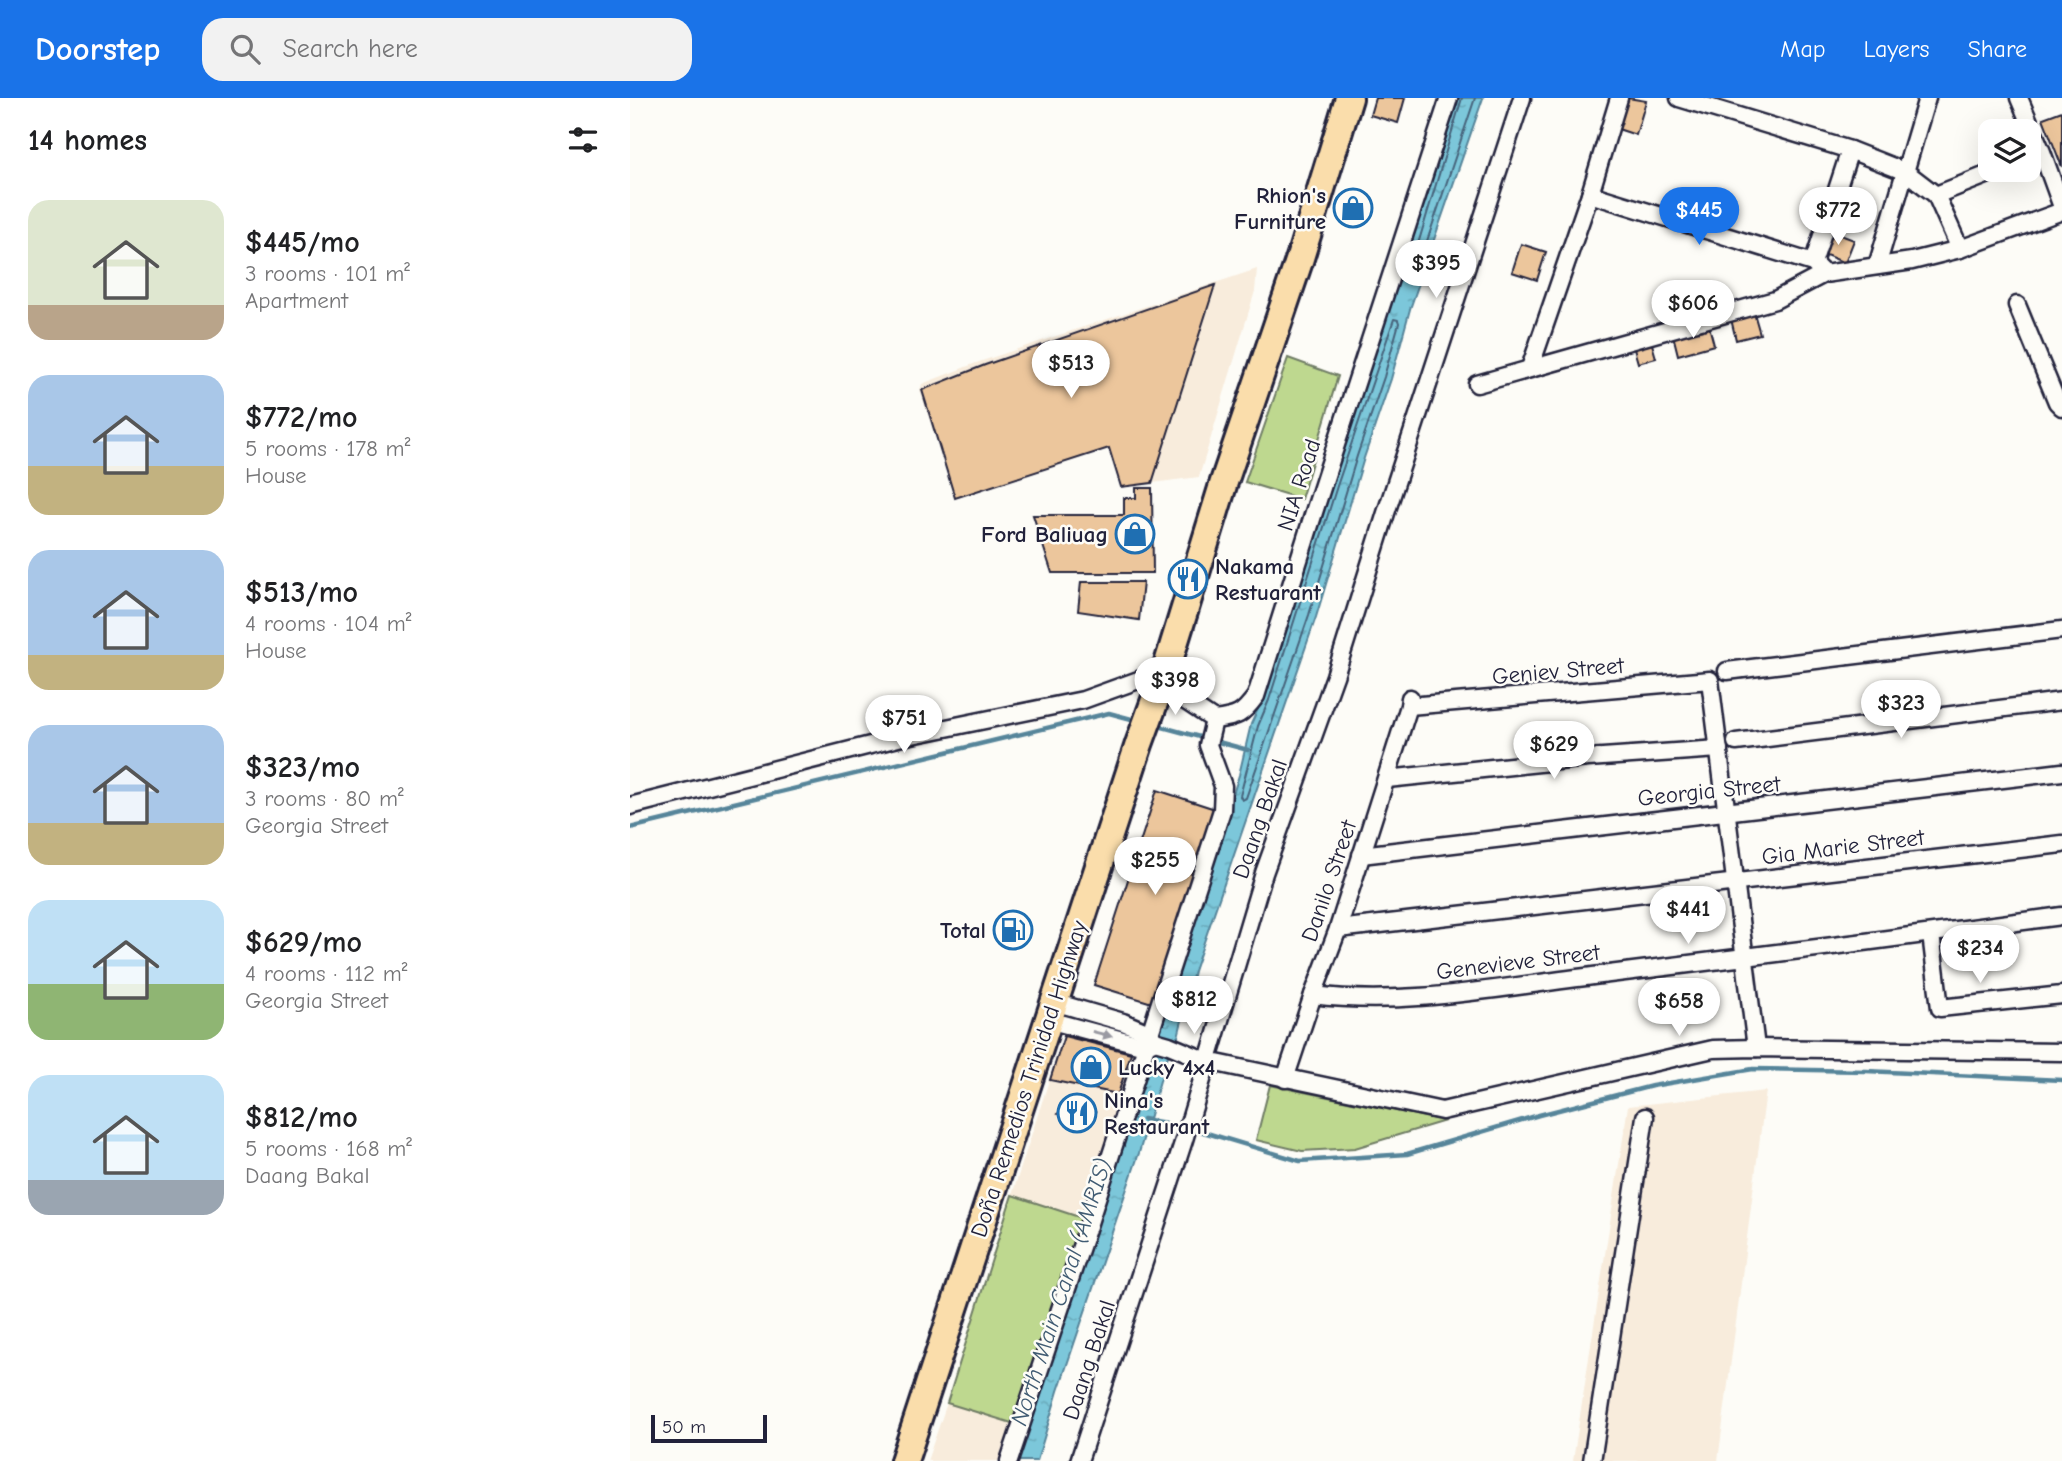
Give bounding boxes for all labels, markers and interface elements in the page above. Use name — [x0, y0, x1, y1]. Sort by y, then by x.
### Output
search box — [202, 18, 692, 81]
text: Doorstep — [35, 30, 160, 68]
icon: search — [226, 30, 264, 68]
text: Search here — [282, 34, 418, 64]
text: Map — [1780, 35, 1826, 63]
text: Layers — [1864, 35, 1929, 63]
text: Share — [1967, 35, 2027, 63]
map controls — [1978, 119, 2041, 182]
button: layers — [1978, 119, 2041, 182]
icon: filters — [564, 121, 602, 159]
text: 14 homes — [28, 123, 147, 158]
place label: Rhion's Furniture — [1234, 182, 1326, 235]
shop icon: Rhion's Furniture — [1332, 187, 1374, 229]
pin: $445 — [1658, 188, 1740, 247]
pin: $772 — [1797, 188, 1879, 247]
text: $445 — [1675, 196, 1723, 223]
text: $772 — [1815, 196, 1861, 223]
text: $445/mo — [245, 225, 360, 260]
icon: home — [84, 228, 168, 312]
pin: $395 — [1395, 240, 1477, 300]
text: $395 — [1411, 249, 1461, 276]
text: 3 rooms · 101 m² — [245, 260, 410, 287]
pin: $606 — [1652, 280, 1734, 340]
text: Apartment — [245, 287, 348, 314]
text: $606 — [1667, 289, 1719, 316]
pin: $513 — [1030, 341, 1112, 400]
text: $513 — [1048, 349, 1094, 376]
text: $772/mo — [245, 400, 358, 435]
icon: home — [84, 403, 168, 487]
text: 5 rooms · 178 m² — [245, 435, 410, 462]
street label: NIA Road — [1272, 436, 1326, 534]
text: House — [245, 462, 307, 489]
shop icon: Ford Baliuag — [1114, 513, 1156, 555]
place label: Ford Baliuag — [981, 521, 1108, 548]
place label: Nakama Restuarant — [1215, 553, 1321, 606]
restaurant icon: Nakama Restuarant — [1167, 558, 1209, 600]
text: $513/mo — [245, 575, 358, 610]
icon: home — [84, 578, 168, 662]
text: 4 rooms · 104 m² — [245, 610, 412, 637]
text: House — [245, 637, 307, 664]
street label: Geniev Street — [1491, 652, 1627, 690]
pin: $398 — [1134, 658, 1216, 717]
text: $398 — [1151, 666, 1200, 693]
pin: $323 — [1860, 680, 1942, 740]
text: $323 — [1877, 689, 1925, 716]
pin: $751 — [863, 696, 945, 755]
text: $751 — [881, 704, 927, 731]
pin: $629 — [1513, 722, 1595, 781]
text: $629 — [1529, 730, 1579, 757]
text: $323/mo — [245, 750, 360, 785]
icon: home — [84, 753, 168, 837]
street label: Daang Bakal — [1227, 756, 1293, 882]
street label: Georgia Street — [1636, 770, 1783, 812]
text: 3 rooms · 80 m² — [245, 785, 404, 812]
text: Georgia Street — [245, 812, 388, 839]
street label: Danilo Street — [1296, 815, 1363, 945]
street label: Gia Marie Street — [1760, 823, 1927, 870]
pin: $255 — [1114, 838, 1196, 897]
text: $255 — [1130, 846, 1180, 873]
pin: $441 — [1647, 886, 1729, 946]
text: $441 — [1666, 895, 1710, 922]
fuel station icon: Total — [992, 909, 1034, 951]
place label: Total — [940, 917, 986, 944]
street label: Doña Remedios Trinidad Highway — [965, 917, 1093, 1241]
text: $629/mo — [245, 925, 362, 960]
pin: $234 — [1939, 926, 2021, 985]
icon: home — [84, 928, 168, 1012]
text: $234 — [1956, 934, 2004, 961]
street label: Genevieve Street — [1435, 938, 1603, 985]
text: 4 rooms · 112 m² — [245, 960, 408, 987]
pin: $812 — [1153, 976, 1235, 1036]
pin: $658 — [1638, 978, 1720, 1038]
text: $812 — [1171, 985, 1217, 1012]
text: Georgia Street — [245, 987, 388, 1014]
text: $658 — [1654, 987, 1704, 1014]
one-way arrow — [1092, 1030, 1113, 1040]
shop icon: Lucky 4x4 — [1070, 1046, 1112, 1088]
place label: Lucky 4x4 — [1118, 1054, 1216, 1081]
place label: Nina's Restaurant — [1104, 1087, 1210, 1140]
restaurant icon: Nina's Restaurant — [1056, 1092, 1098, 1134]
text: $812/mo — [245, 1100, 358, 1135]
icon: home — [84, 1103, 168, 1187]
text: 5 rooms · 168 m² — [245, 1135, 412, 1162]
water label: North Main Canal (AMRIS) — [1005, 1155, 1117, 1429]
text: Daang Bakal — [245, 1162, 369, 1189]
street label: Daang Bakal — [1057, 1297, 1121, 1423]
scale bar — [651, 1412, 766, 1444]
text: 50 m — [662, 1416, 706, 1438]

